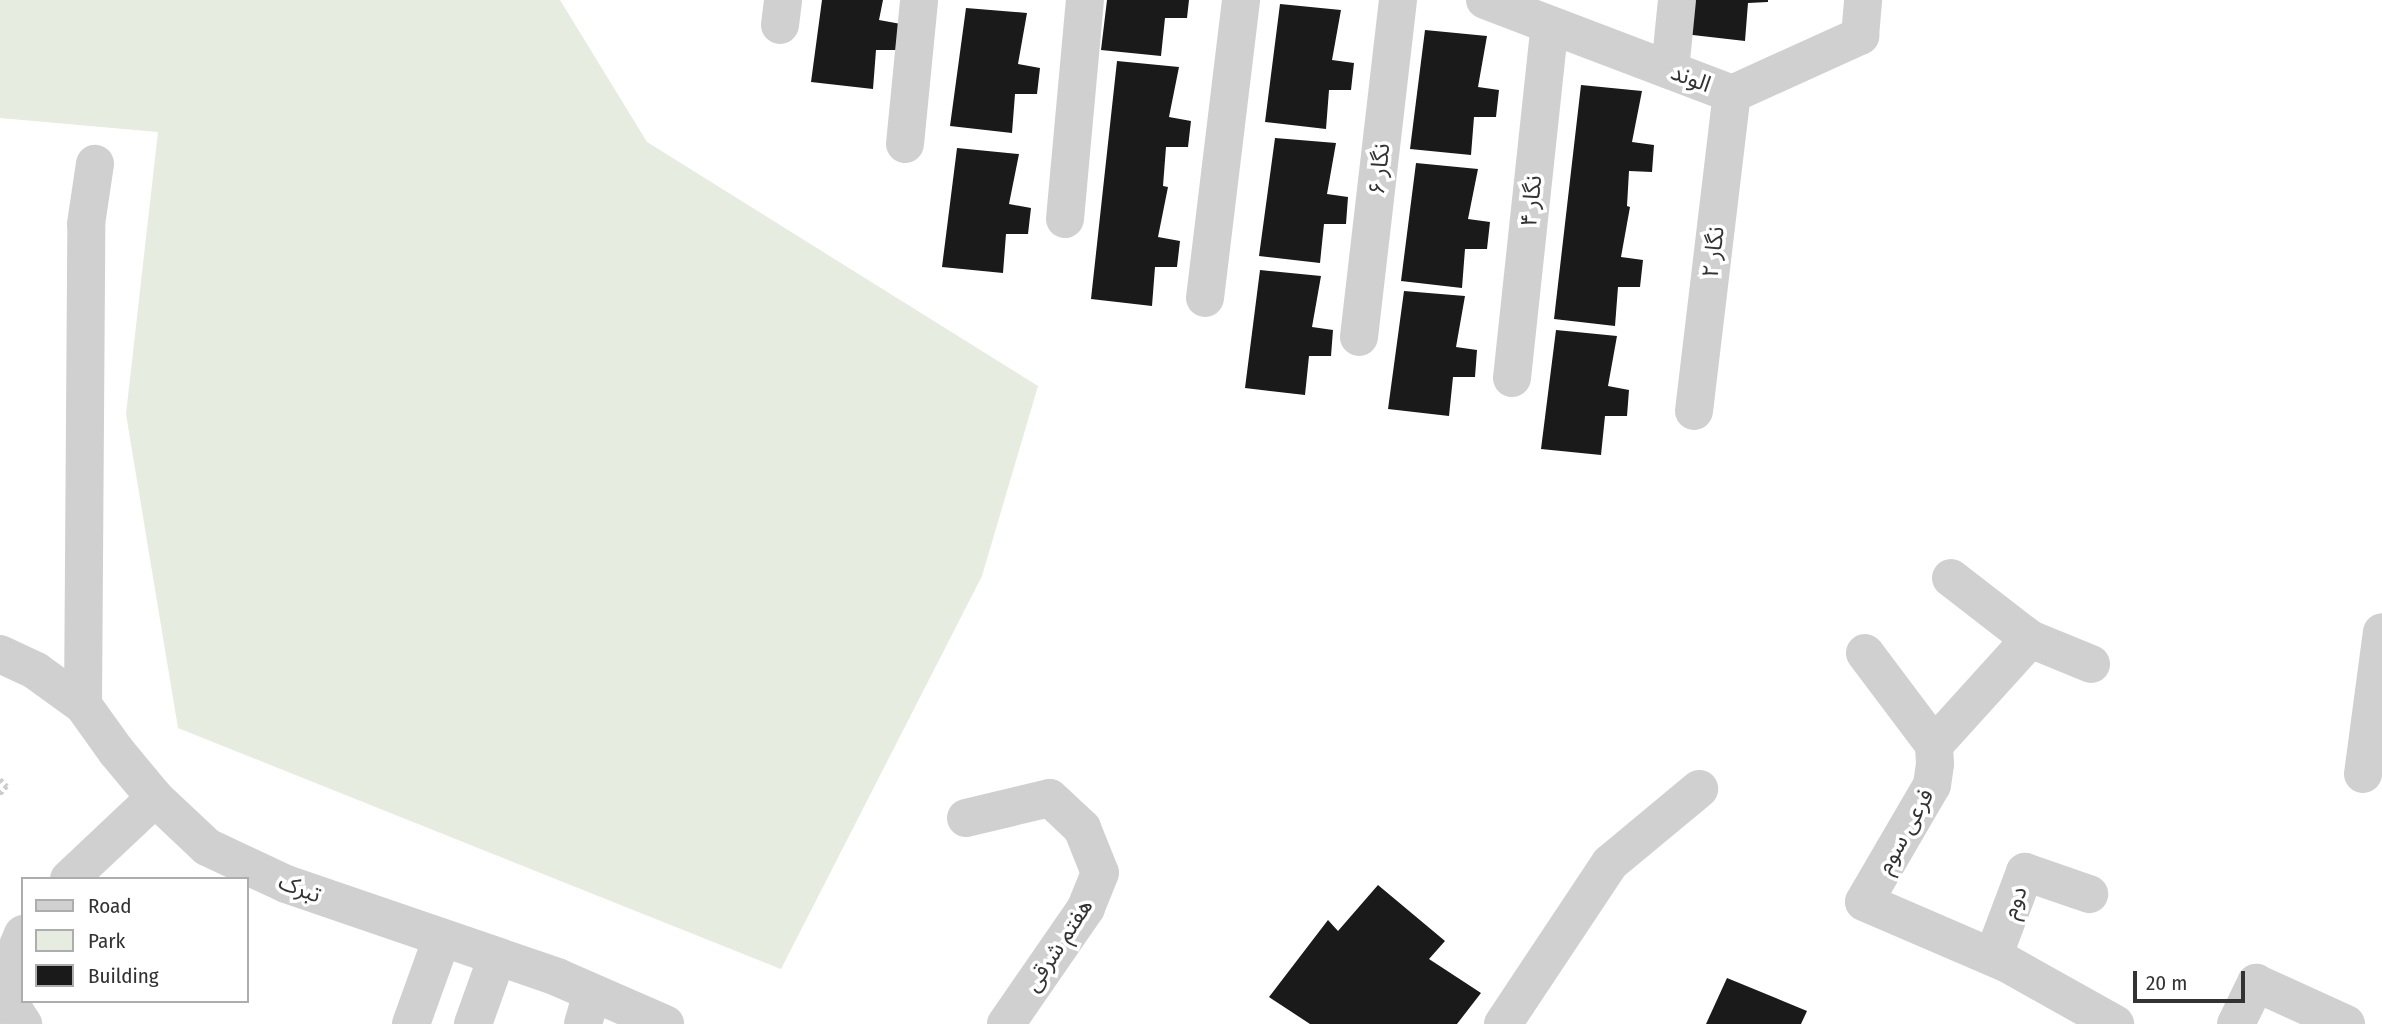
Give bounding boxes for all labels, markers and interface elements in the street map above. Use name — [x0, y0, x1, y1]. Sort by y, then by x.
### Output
street label: الوند — [1667, 58, 1715, 98]
street label: نگار ۶ — [1363, 142, 1395, 196]
street label: نگار ۴ — [1515, 174, 1547, 228]
street label: نگار ۲ — [1696, 225, 1730, 279]
street label: فرعی سوم — [1870, 784, 1940, 878]
street label: تبرک — [275, 867, 325, 909]
legend — [21, 877, 248, 1003]
street label: دوم — [1995, 882, 2033, 922]
text: Road — [88, 893, 132, 919]
street label: هفتم شرقی — [1018, 893, 1098, 997]
text: Park — [88, 928, 125, 954]
scale bar — [2137, 958, 2249, 1002]
text: Building — [88, 963, 159, 989]
text: 20 m — [2146, 970, 2187, 996]

